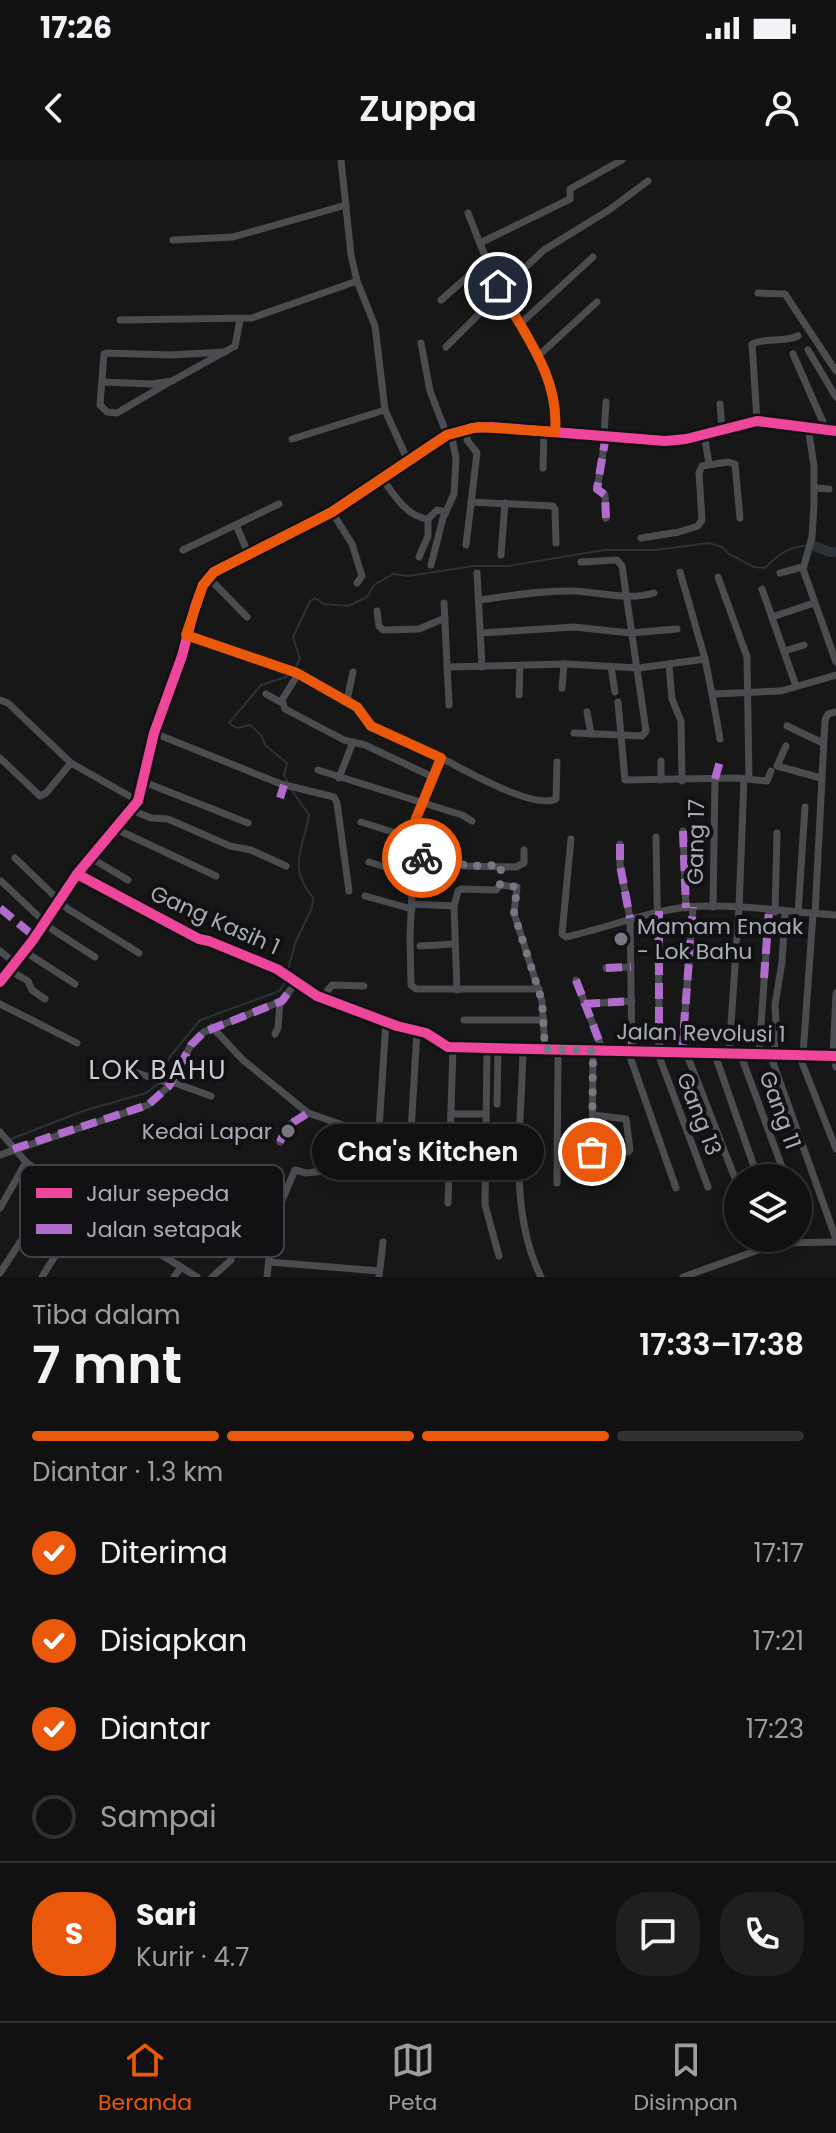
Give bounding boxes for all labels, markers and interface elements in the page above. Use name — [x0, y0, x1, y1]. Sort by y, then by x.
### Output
text: 17:26 — [40, 6, 112, 49]
text: Zuppa — [359, 83, 477, 134]
icon: back — [32, 86, 76, 130]
icon: person — [760, 86, 804, 130]
pin — [464, 252, 532, 320]
icon: home — [476, 264, 520, 308]
street label: Gang 17 — [680, 799, 712, 885]
courier — [382, 818, 462, 898]
icon: bike — [400, 836, 444, 880]
street label: Gang Kasih 1 — [145, 878, 285, 962]
place label: Mamam Enaak - Lok Bahu — [637, 911, 804, 967]
marker: Mamam Enaak - Lok Bahu — [612, 930, 630, 948]
street label: Jalan Revolusi 1 — [616, 1016, 786, 1050]
district label: LOK BAHU — [88, 1052, 228, 1088]
street label: Gang 11 — [752, 1067, 808, 1153]
street label: Gang 13 — [669, 1068, 729, 1160]
place label: Kedai Lapar — [142, 1116, 272, 1147]
pin — [558, 1118, 626, 1186]
marker: Kedai Lapar — [279, 1122, 297, 1140]
callout: Cha's Kitchen — [312, 1124, 544, 1180]
icon: bag — [570, 1130, 614, 1174]
text: Cha's Kitchen — [338, 1134, 518, 1170]
map controls — [724, 1164, 812, 1252]
button: layers — [724, 1164, 812, 1252]
legend — [20, 1165, 284, 1257]
text: Jalur sepeda — [86, 1178, 230, 1209]
text: Jalan setapak — [86, 1214, 243, 1245]
text: Tiba dalam — [32, 1297, 180, 1333]
text: 17:33–17:38 — [639, 1323, 804, 1366]
text: 7 mnt — [32, 1328, 182, 1401]
text: Diantar · 1.3 km — [32, 1454, 223, 1490]
icon: check — [32, 1531, 76, 1575]
text: Diterima — [100, 1531, 228, 1574]
text: 17:17 — [753, 1535, 804, 1571]
icon: check — [32, 1619, 76, 1663]
text: Disiapkan — [100, 1619, 247, 1662]
text: 17:21 — [753, 1623, 804, 1659]
icon: check — [32, 1707, 76, 1751]
text: Diantar — [100, 1707, 210, 1750]
text: 17:23 — [746, 1711, 804, 1747]
text: Sampai — [100, 1795, 217, 1838]
button: chat — [616, 1892, 700, 1976]
button: phone — [720, 1892, 804, 1976]
text: Sari — [136, 1893, 197, 1936]
text: S — [65, 1912, 83, 1955]
text: Kurir · 4.7 — [136, 1939, 249, 1975]
tab: Beranda — [98, 2038, 192, 2119]
tab: Peta — [388, 2038, 437, 2119]
tab: Disimpan — [634, 2038, 738, 2119]

